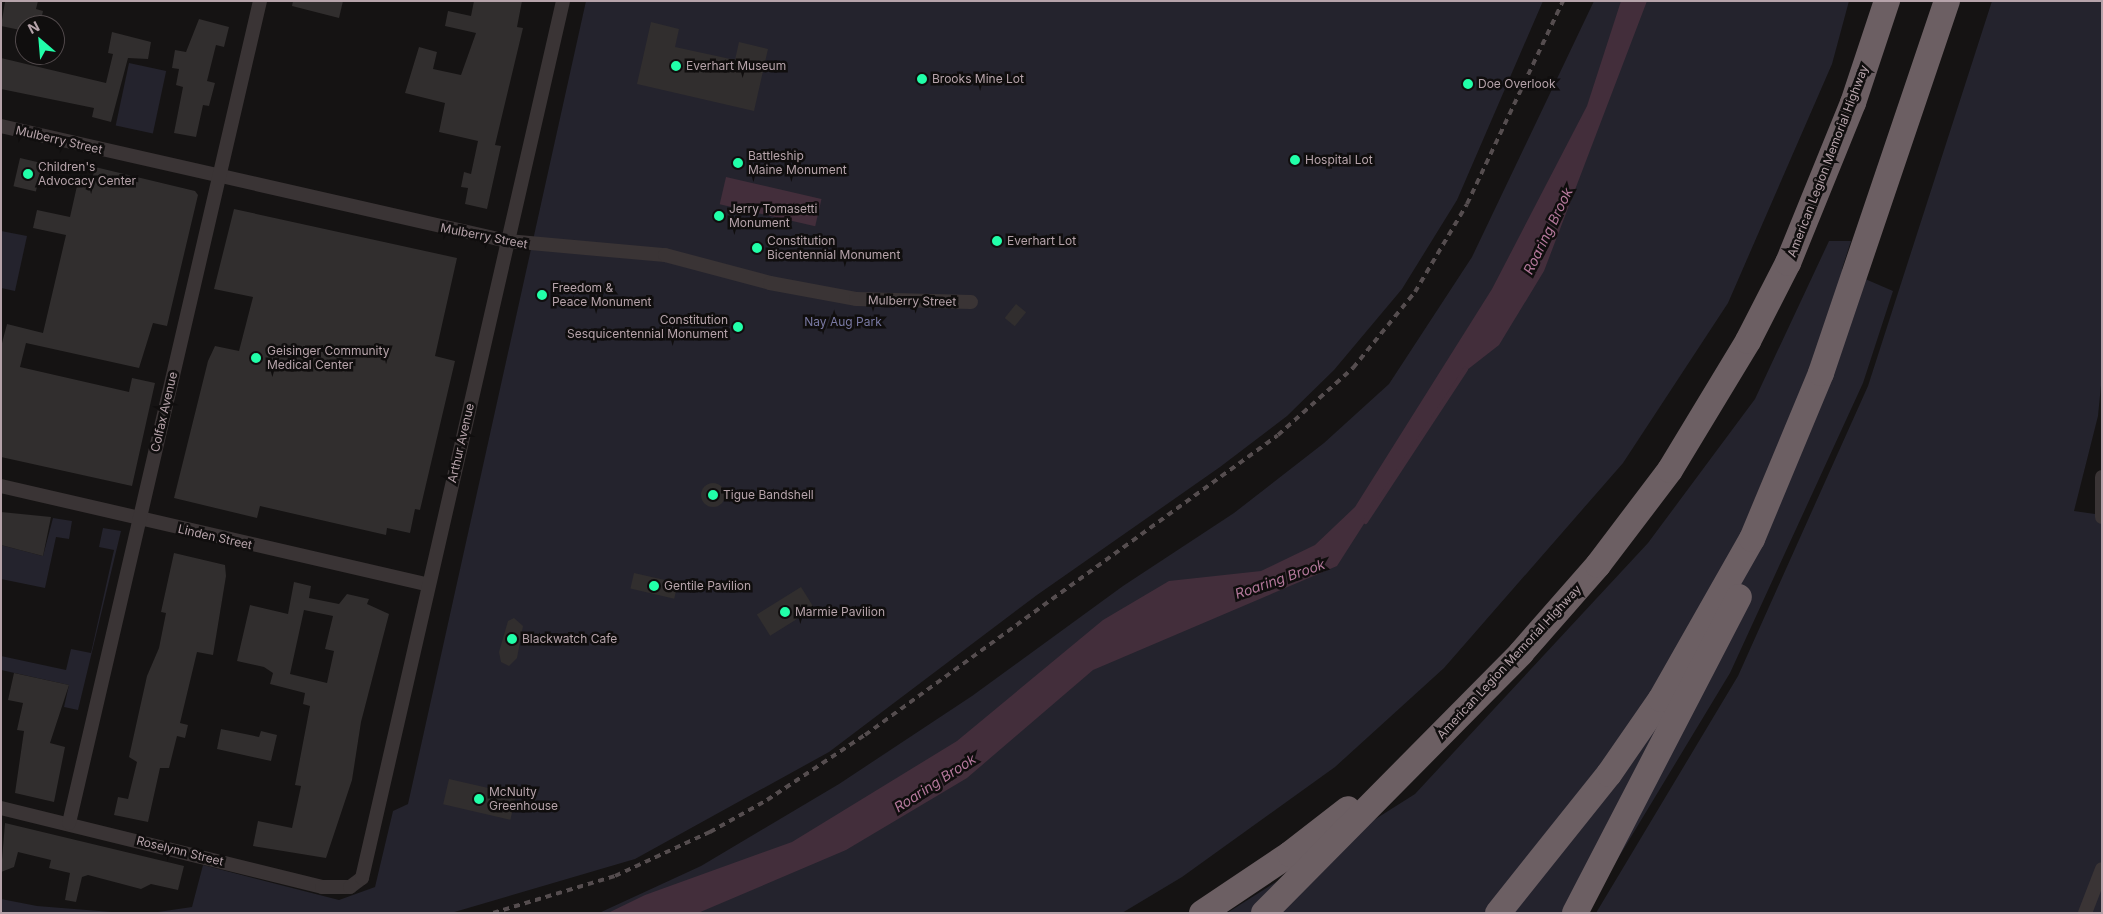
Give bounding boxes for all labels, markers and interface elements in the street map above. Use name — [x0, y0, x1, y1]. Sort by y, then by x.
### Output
north arrow — [15, 15, 65, 65]
text: N — [25, 17, 42, 37]
place label: Everhart Museum — [686, 59, 786, 73]
marker: Everhart Museum — [670, 60, 682, 72]
street label: American Legion Memorial Highway — [1785, 63, 1871, 259]
place label: Brooks Mine Lot — [932, 72, 1024, 86]
marker: Brooks Mine Lot — [916, 73, 928, 85]
place label: Doe Overlook — [1478, 77, 1555, 91]
marker: Doe Overlook — [1462, 78, 1474, 90]
street label: Mulberry Street — [14, 123, 104, 157]
place label: Battleship Maine Monument — [748, 149, 847, 177]
place label: Hospital Lot — [1305, 153, 1373, 167]
marker: Hospital Lot — [1289, 154, 1301, 166]
marker: Battleship Maine Monument — [732, 157, 744, 169]
place label: Children's Advocacy Center — [38, 160, 136, 188]
marker: Children's Advocacy Center — [22, 168, 34, 180]
water label: Roaring Brook — [1520, 185, 1576, 277]
place label: Jerry Tomasetti Monument — [729, 202, 817, 230]
marker: Jerry Tomasetti Monument — [713, 210, 725, 222]
street label: Mulberry Street — [439, 220, 529, 252]
place label: Constitution Bicentennial Monument — [767, 234, 900, 262]
place label: Everhart Lot — [1007, 234, 1076, 248]
marker: Everhart Lot — [991, 235, 1003, 247]
marker: Constitution Bicentennial Monument — [751, 242, 763, 254]
place label: Freedom & Peace Monument — [552, 281, 651, 309]
marker: Freedom & Peace Monument — [536, 289, 548, 301]
street label: Mulberry Street — [868, 293, 956, 309]
place label: Constitution Sesquicentennial Monument — [567, 313, 728, 341]
park label: Nay Aug Park — [804, 315, 882, 329]
marker: Constitution Sesquicentennial Monument — [732, 321, 744, 333]
place label: Geisinger Community Medical Center — [267, 344, 389, 372]
marker: Geisinger Community Medical Center — [249, 351, 263, 365]
street label: Colfax Avenue — [148, 370, 180, 454]
street label: Arthur Avenue — [445, 402, 477, 484]
place label: Tigue Bandshell — [723, 488, 814, 502]
marker: Tigue Bandshell — [707, 489, 719, 501]
street label: Linden Street — [177, 521, 253, 553]
water label: Roaring Brook — [1233, 556, 1327, 602]
place label: Gentile Pavilion — [664, 579, 751, 593]
marker: Gentile Pavilion — [648, 580, 660, 592]
street label: American Legion Memorial Highway — [1434, 582, 1584, 742]
place label: Marmie Pavilion — [795, 605, 885, 619]
marker: Marmie Pavilion — [779, 606, 791, 618]
place label: Blackwatch Cafe — [522, 632, 617, 646]
marker: Blackwatch Cafe — [506, 633, 518, 645]
water label: Roaring Brook — [891, 750, 979, 816]
place label: McNulty Greenhouse — [489, 785, 558, 813]
marker: McNulty Greenhouse — [473, 793, 485, 805]
street label: Roselynn Street — [135, 833, 225, 869]

